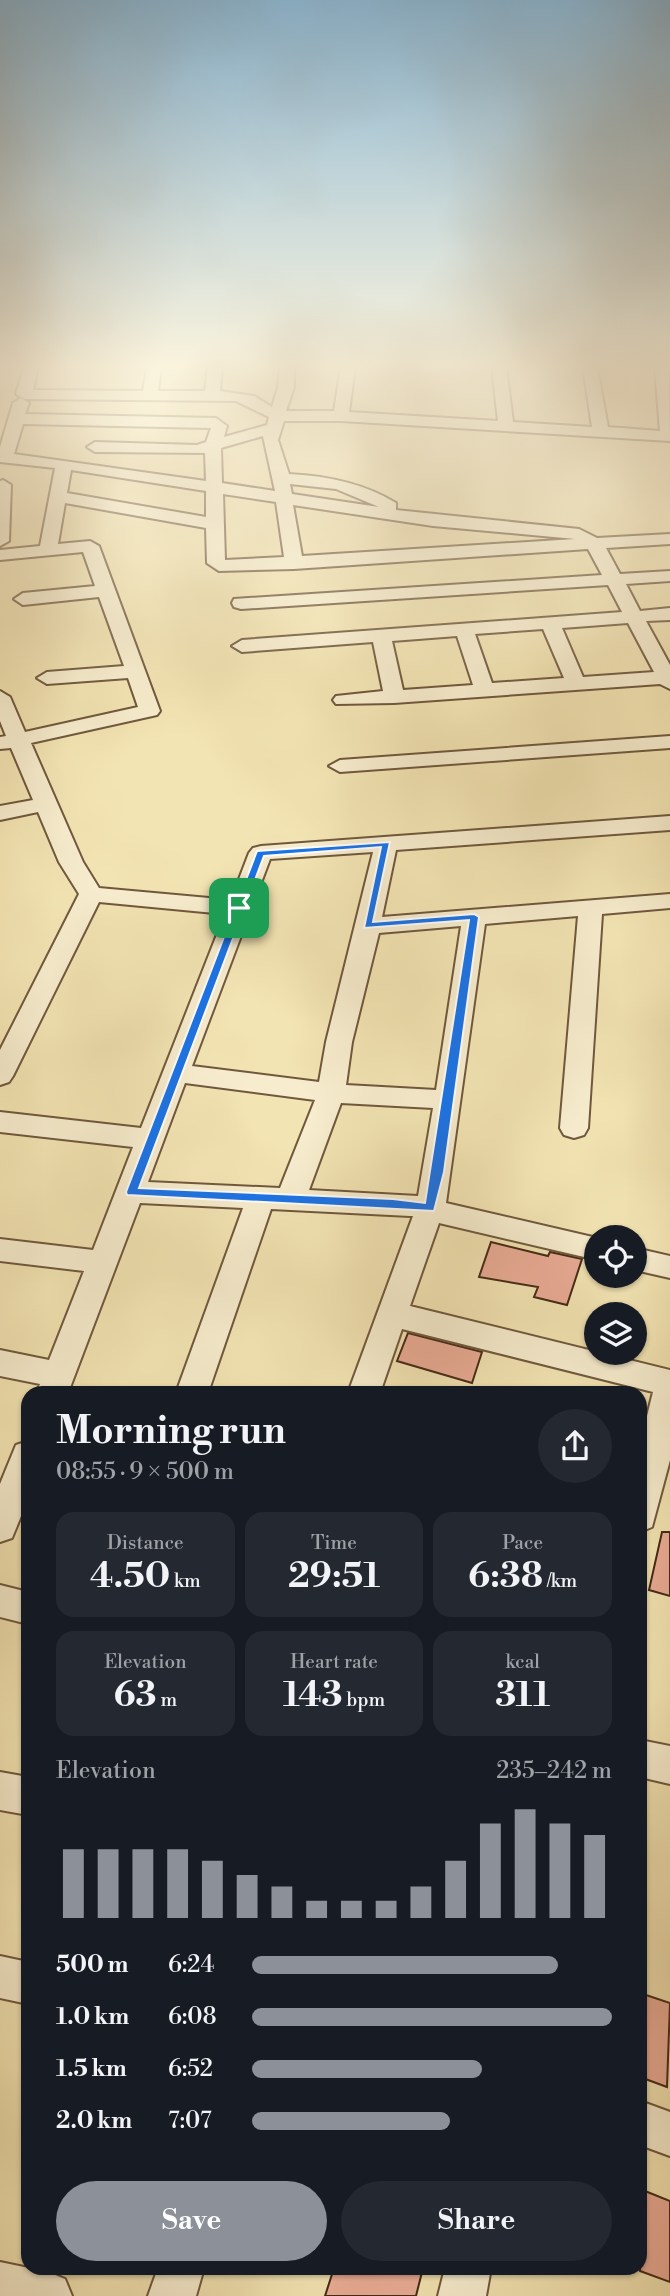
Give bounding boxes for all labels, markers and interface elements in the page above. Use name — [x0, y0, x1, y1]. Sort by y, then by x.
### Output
pin — [209, 878, 269, 938]
icon: arrive — [220, 889, 258, 927]
map controls — [584, 1225, 647, 1365]
button: locate — [584, 1225, 647, 1288]
button: layers — [584, 1302, 647, 1365]
text: Morning run — [56, 1408, 286, 1455]
button: share — [538, 1409, 612, 1483]
text: 08:55 · 9 × 500 m — [56, 1458, 234, 1486]
text: Distance — [107, 1531, 184, 1555]
text: Time — [311, 1531, 357, 1555]
text: Pace — [502, 1531, 543, 1555]
text: 4.50 — [90, 1555, 170, 1598]
text: 29:51 — [288, 1555, 380, 1598]
text: 6:38 — [468, 1555, 543, 1598]
text: km — [170, 1569, 201, 1593]
text: /km — [543, 1569, 577, 1593]
text: Elevation — [104, 1650, 186, 1674]
text: Heart rate — [290, 1650, 378, 1674]
text: kcal — [505, 1650, 540, 1674]
text: 63 — [113, 1674, 157, 1717]
text: 143 — [283, 1674, 343, 1717]
text: 311 — [495, 1674, 550, 1717]
text: m — [157, 1688, 177, 1712]
text: bpm — [343, 1688, 385, 1712]
text: Elevation — [56, 1757, 156, 1785]
text: 235–242 m — [496, 1757, 612, 1785]
text: 500 m — [56, 1951, 128, 1979]
text: 6:24 — [168, 1951, 214, 1979]
text: 1.0 km — [56, 2003, 129, 2031]
text: 6:08 — [168, 2003, 216, 2031]
text: 1.5 km — [56, 2055, 127, 2083]
text: 6:52 — [168, 2055, 213, 2083]
text: 2.0 km — [56, 2107, 132, 2135]
text: 7:07 — [168, 2107, 212, 2135]
button: Save — [56, 2181, 327, 2261]
button: Share — [341, 2181, 612, 2261]

